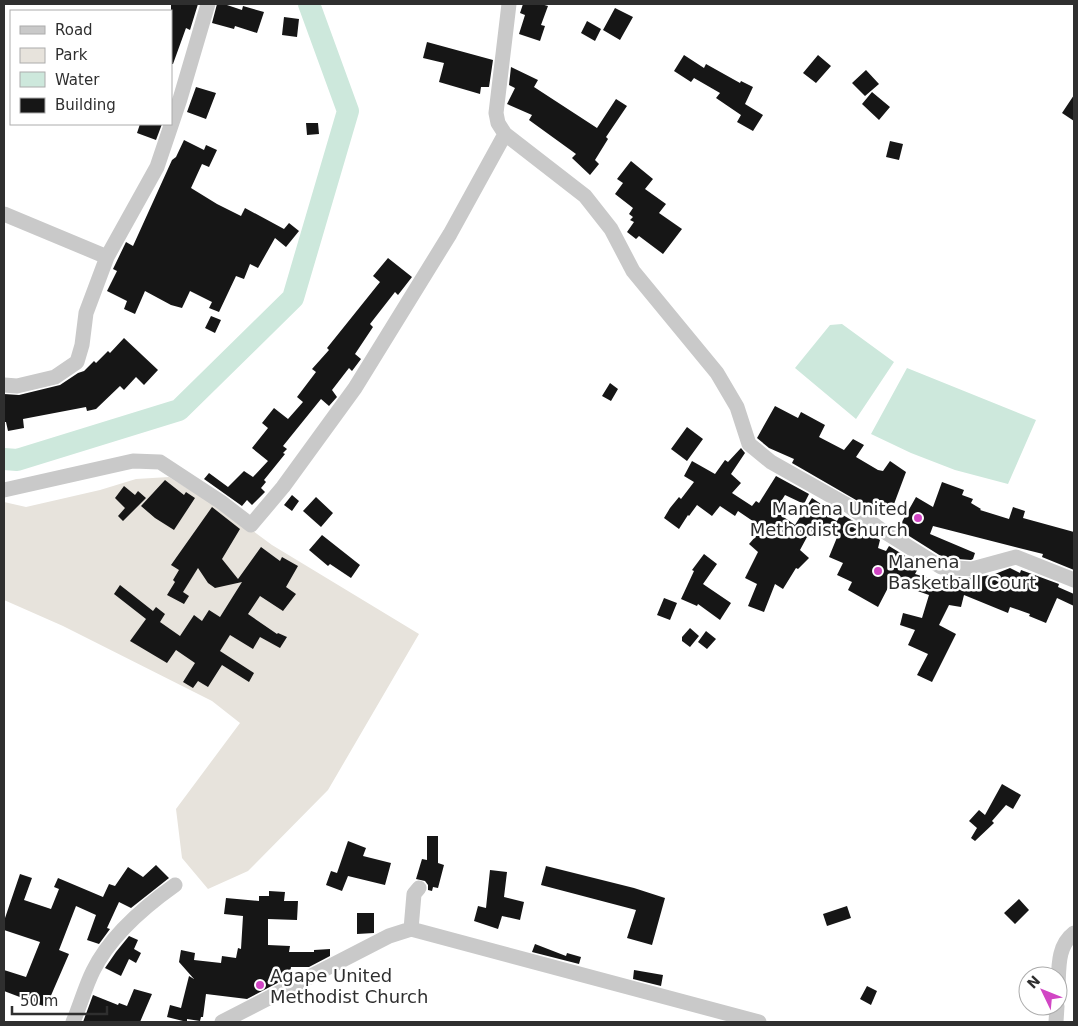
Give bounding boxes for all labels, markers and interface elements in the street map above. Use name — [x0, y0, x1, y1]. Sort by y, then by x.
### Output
legend — [10, 10, 172, 125]
text: Road — [55, 21, 93, 39]
text: Park — [55, 46, 88, 64]
text: Water — [55, 71, 100, 89]
text: Building — [55, 96, 116, 114]
place label: Manena United Methodist Church — [750, 498, 908, 540]
marker: Manena United Methodist Church — [912, 512, 924, 524]
place label: Manena Basketball Court — [888, 551, 1036, 593]
marker: Manena Basketball Court — [872, 565, 884, 577]
place label: Agape United Methodist Church — [270, 965, 428, 1007]
north arrow — [1018, 966, 1068, 1016]
text: N — [1024, 972, 1043, 992]
marker: Agape United Methodist Church — [254, 979, 266, 991]
scale bar — [12, 984, 108, 1016]
text: 50 m — [20, 992, 58, 1010]

